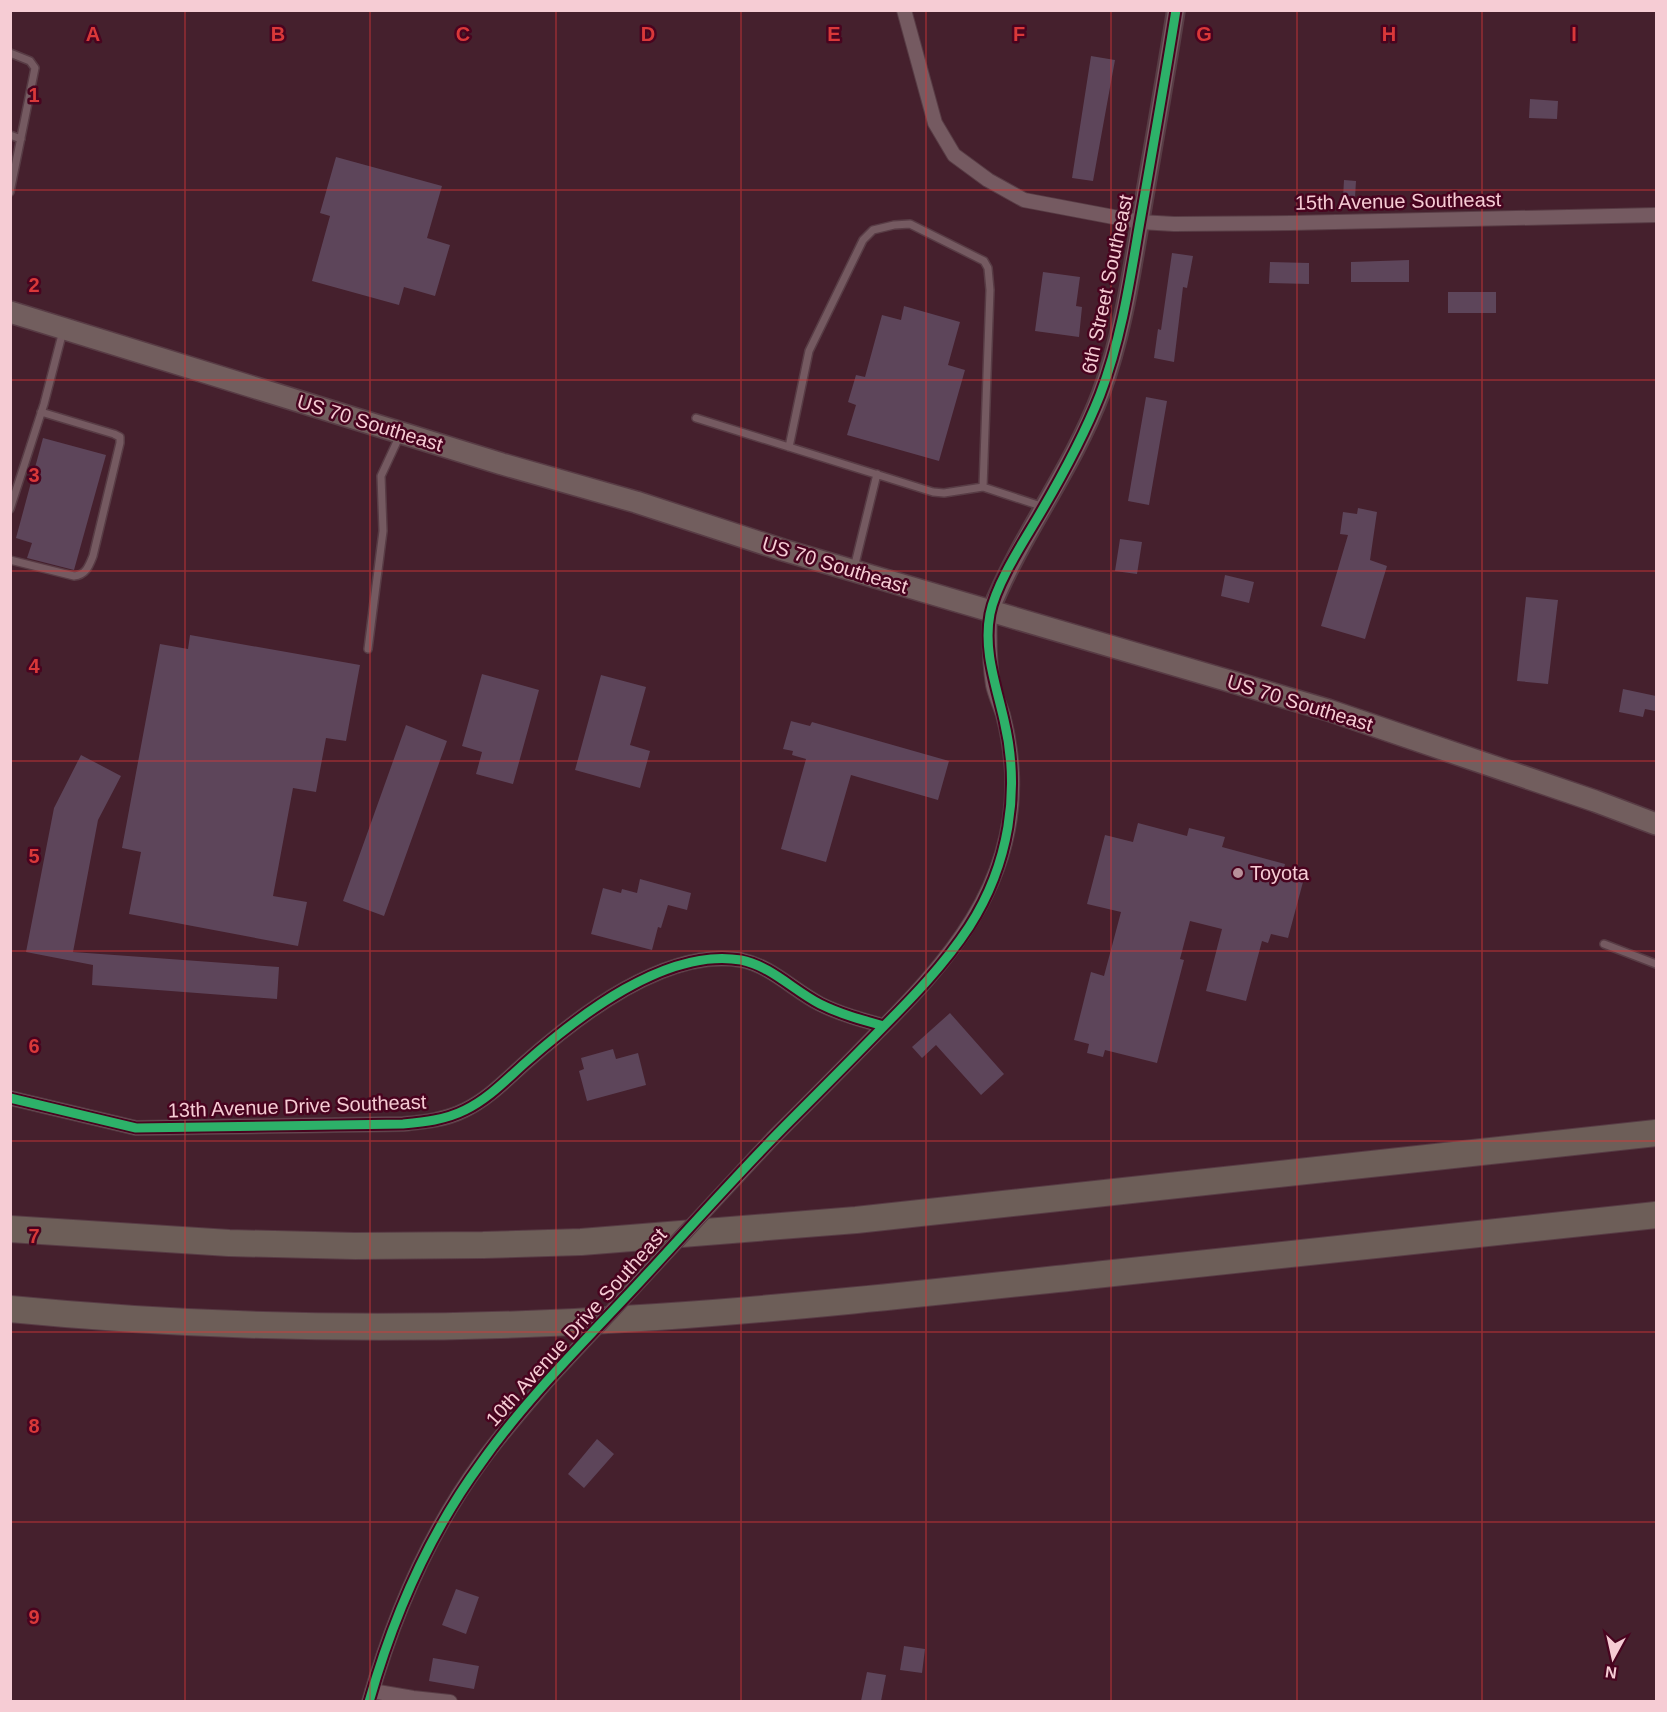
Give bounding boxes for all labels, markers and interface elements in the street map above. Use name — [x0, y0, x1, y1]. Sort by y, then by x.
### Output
text: A — [86, 23, 100, 45]
text: B — [271, 23, 285, 45]
text: C — [456, 23, 470, 45]
text: D — [641, 23, 655, 45]
text: E — [827, 23, 841, 45]
text: F — [1013, 23, 1025, 45]
text: G — [1196, 23, 1212, 45]
text: H — [1382, 23, 1396, 45]
text: I — [1571, 23, 1577, 45]
text: 1 — [28, 84, 40, 106]
street label: 15th Avenue Southeast — [1295, 188, 1502, 214]
street label: 6th Street Southeast — [1077, 192, 1137, 375]
text: 2 — [28, 274, 40, 296]
street label: US 70 Southeast — [294, 390, 446, 456]
text: 3 — [28, 464, 40, 486]
street label: US 70 Southeast — [759, 532, 911, 598]
text: 4 — [28, 655, 40, 677]
street label: US 70 Southeast — [1224, 670, 1376, 736]
text: 5 — [28, 845, 40, 867]
place label: Toyota — [1250, 862, 1310, 884]
marker: Toyota — [1231, 866, 1245, 880]
text: 6 — [28, 1035, 40, 1057]
street label: 13th Avenue Drive Southeast — [167, 1090, 427, 1122]
street label: 10th Avenue Drive Southeast — [481, 1223, 671, 1430]
text: 7 — [28, 1225, 40, 1247]
text: 8 — [28, 1415, 40, 1437]
text: 9 — [28, 1606, 40, 1628]
north arrow — [1583, 1628, 1643, 1688]
text: N — [1604, 1663, 1618, 1682]

